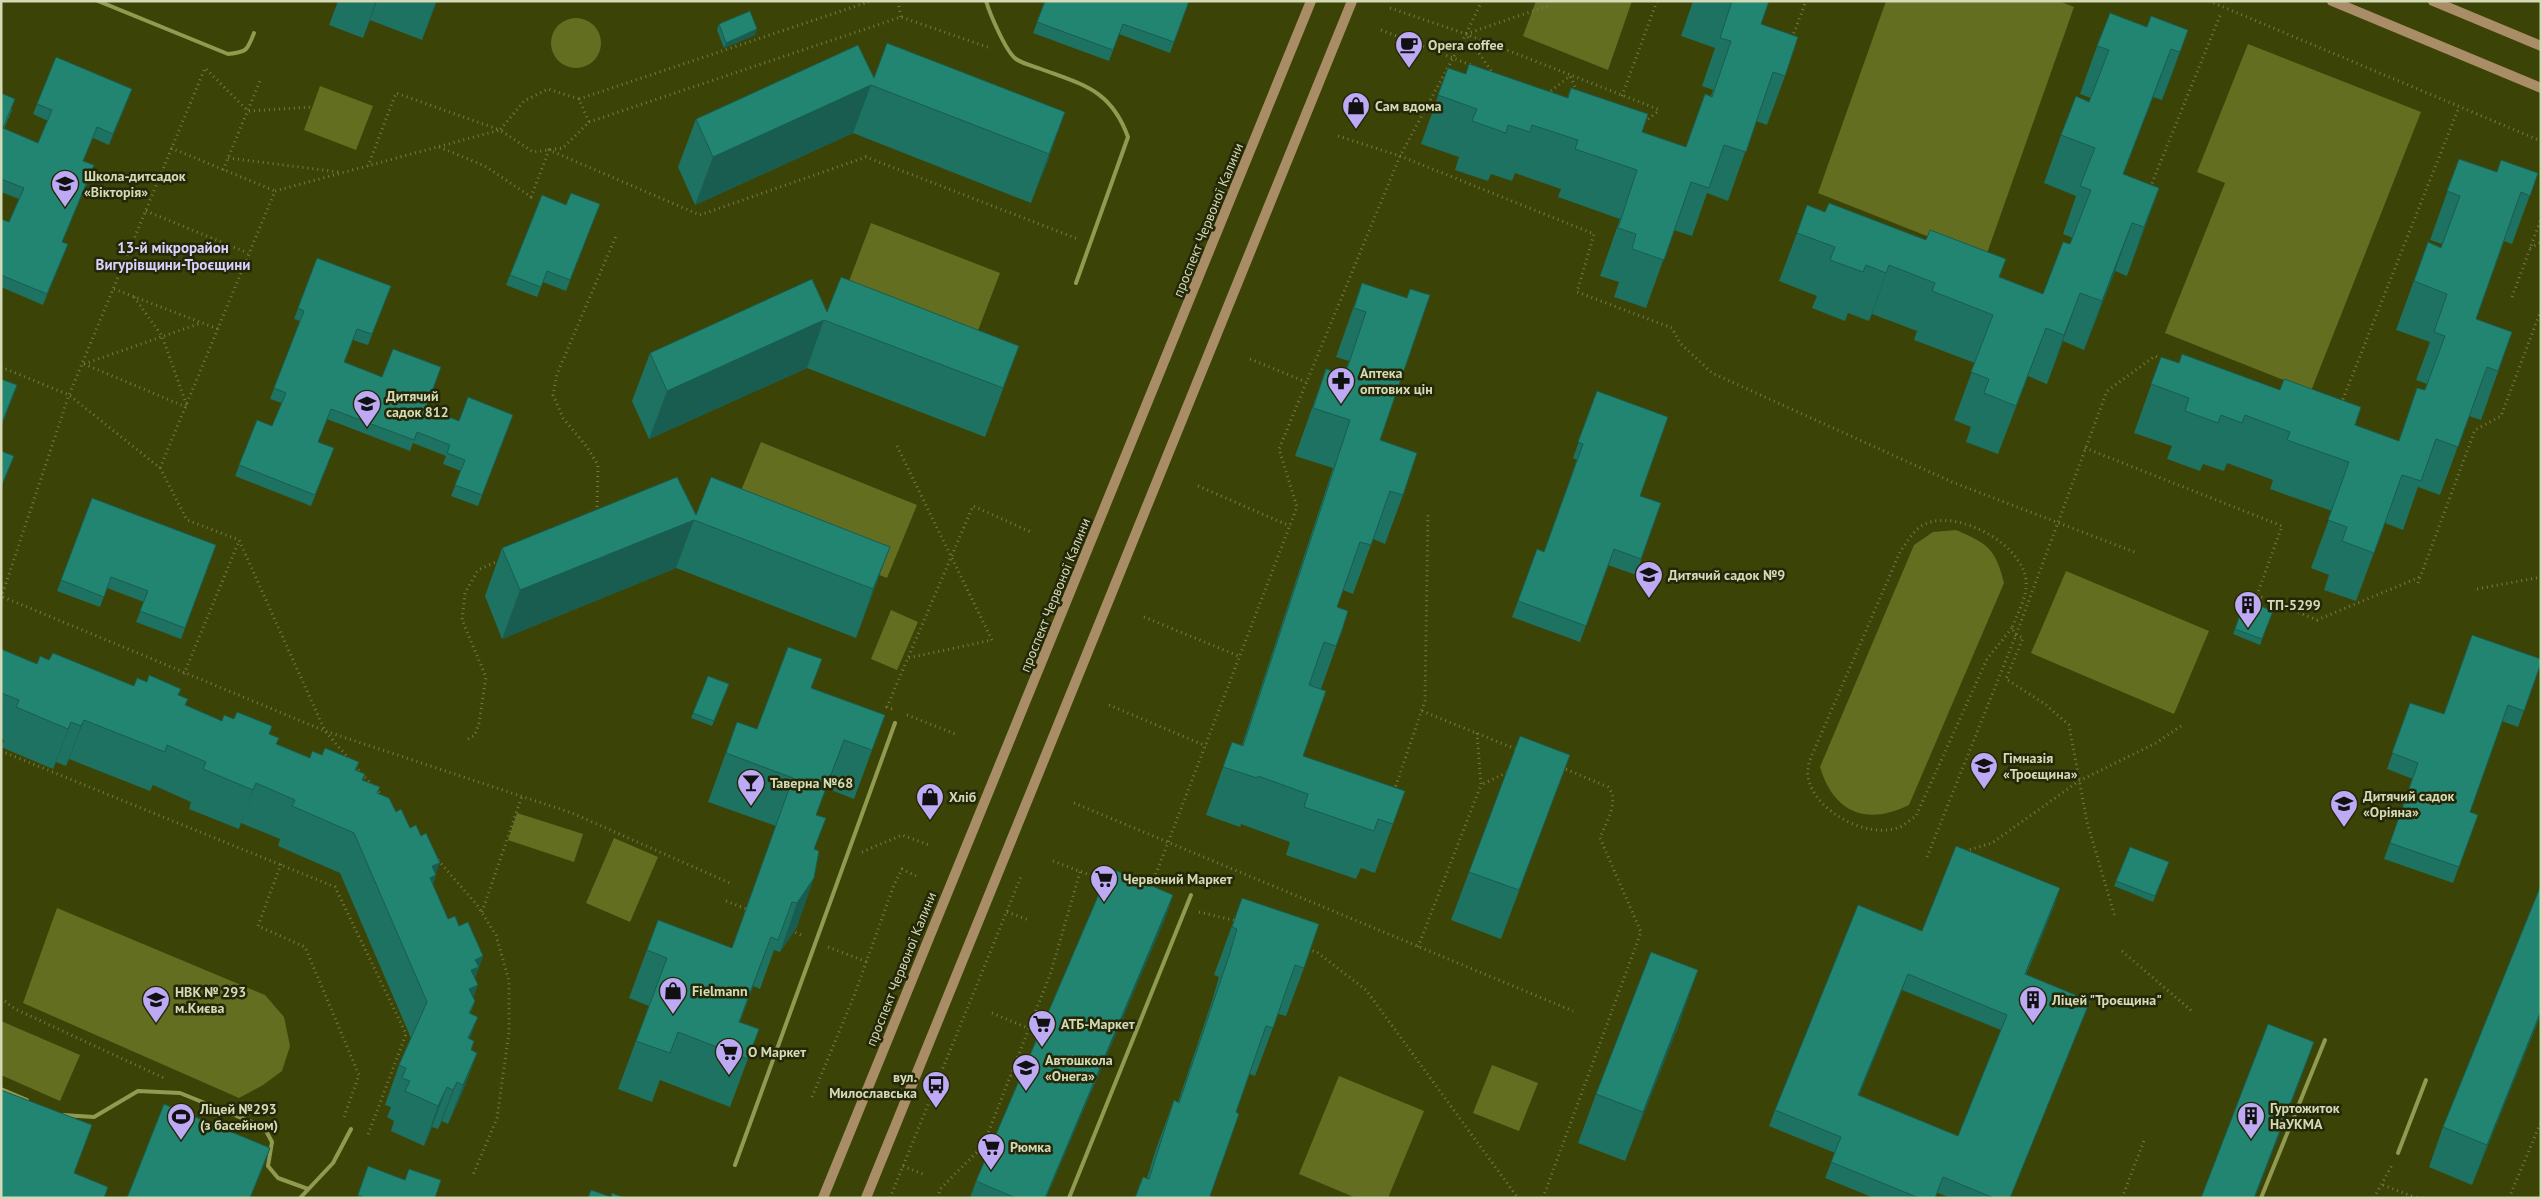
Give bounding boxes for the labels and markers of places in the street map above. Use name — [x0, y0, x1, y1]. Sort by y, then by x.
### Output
cafe icon: Opera coffee — [1394, 30, 1424, 69]
place label: Opera coffee — [1428, 36, 1504, 54]
shop icon: Сам вдома — [1341, 91, 1371, 130]
place label: Сам вдома — [1375, 97, 1441, 115]
place label: Школа-дитсадок «Вікторія» — [84, 167, 186, 201]
school or university icon: Школа-дитсадок «Вікторія» — [50, 169, 80, 208]
place label: Аптека оптових цін — [1360, 364, 1433, 398]
pharmacy icon: Аптека оптових цін — [1326, 366, 1356, 405]
place label: Дитячий садок 812 — [386, 387, 449, 421]
school or university icon: Дитячий садок 812 — [352, 389, 382, 428]
school or university icon: Дитячий садок №9 — [1634, 560, 1664, 599]
place label: Дитячий садок №9 — [1668, 566, 1785, 584]
building icon: ТП-5299 — [2233, 590, 2263, 629]
place label: ТП-5299 — [2267, 596, 2321, 614]
place label: Гімназія «Троєщина» — [2003, 749, 2078, 783]
school or university icon: Гімназія «Троєщина» — [1969, 751, 1999, 790]
bar icon: Таверна №68 — [736, 768, 766, 807]
place label: Таверна №68 — [770, 774, 853, 792]
shop icon: Хліб — [915, 782, 945, 821]
place label: Дитячий садок «Оріяна» — [2363, 787, 2455, 821]
place label: Хліб — [949, 788, 977, 806]
school or university icon: Дитячий садок «Оріяна» — [2329, 789, 2359, 828]
supermarket icon: Червоний Маркет — [1089, 864, 1119, 903]
place label: Червоний Маркет — [1123, 870, 1233, 888]
shop icon: Fielmann — [658, 976, 688, 1015]
place label: Fielmann — [692, 982, 748, 1000]
place label: НВК № 293 м.Києва — [175, 983, 246, 1017]
school or university icon: НВК № 293 м.Києва — [141, 985, 171, 1024]
building icon: Ліцей "Троєщина" — [2018, 985, 2048, 1024]
place label: Ліцей "Троєщина" — [2051, 991, 2162, 1009]
supermarket icon: АТБ-Маркет — [1027, 1009, 1057, 1048]
place label: АТБ-Маркет — [1061, 1015, 1135, 1033]
supermarket icon: О Маркет — [714, 1037, 744, 1076]
place label: О Маркет — [748, 1043, 806, 1061]
place label: Автошкола «Онега» — [1045, 1051, 1113, 1085]
school or university icon: Автошкола «Онега» — [1011, 1053, 1041, 1092]
place label: вул. Милославська — [829, 1068, 917, 1102]
bus stop icon: вул. Милославська — [921, 1070, 951, 1109]
place label: Гуртожиток НаУКМА — [2270, 1099, 2340, 1133]
place label: Ліцей №293 (з басейном) — [199, 1100, 278, 1134]
building icon: Гуртожиток НаУКМА — [2236, 1101, 2266, 1140]
sports icon: Ліцей №293 (з басейном) — [166, 1102, 196, 1141]
supermarket icon: Рюмка — [976, 1132, 1006, 1171]
place label: Рюмка — [1010, 1138, 1051, 1156]

